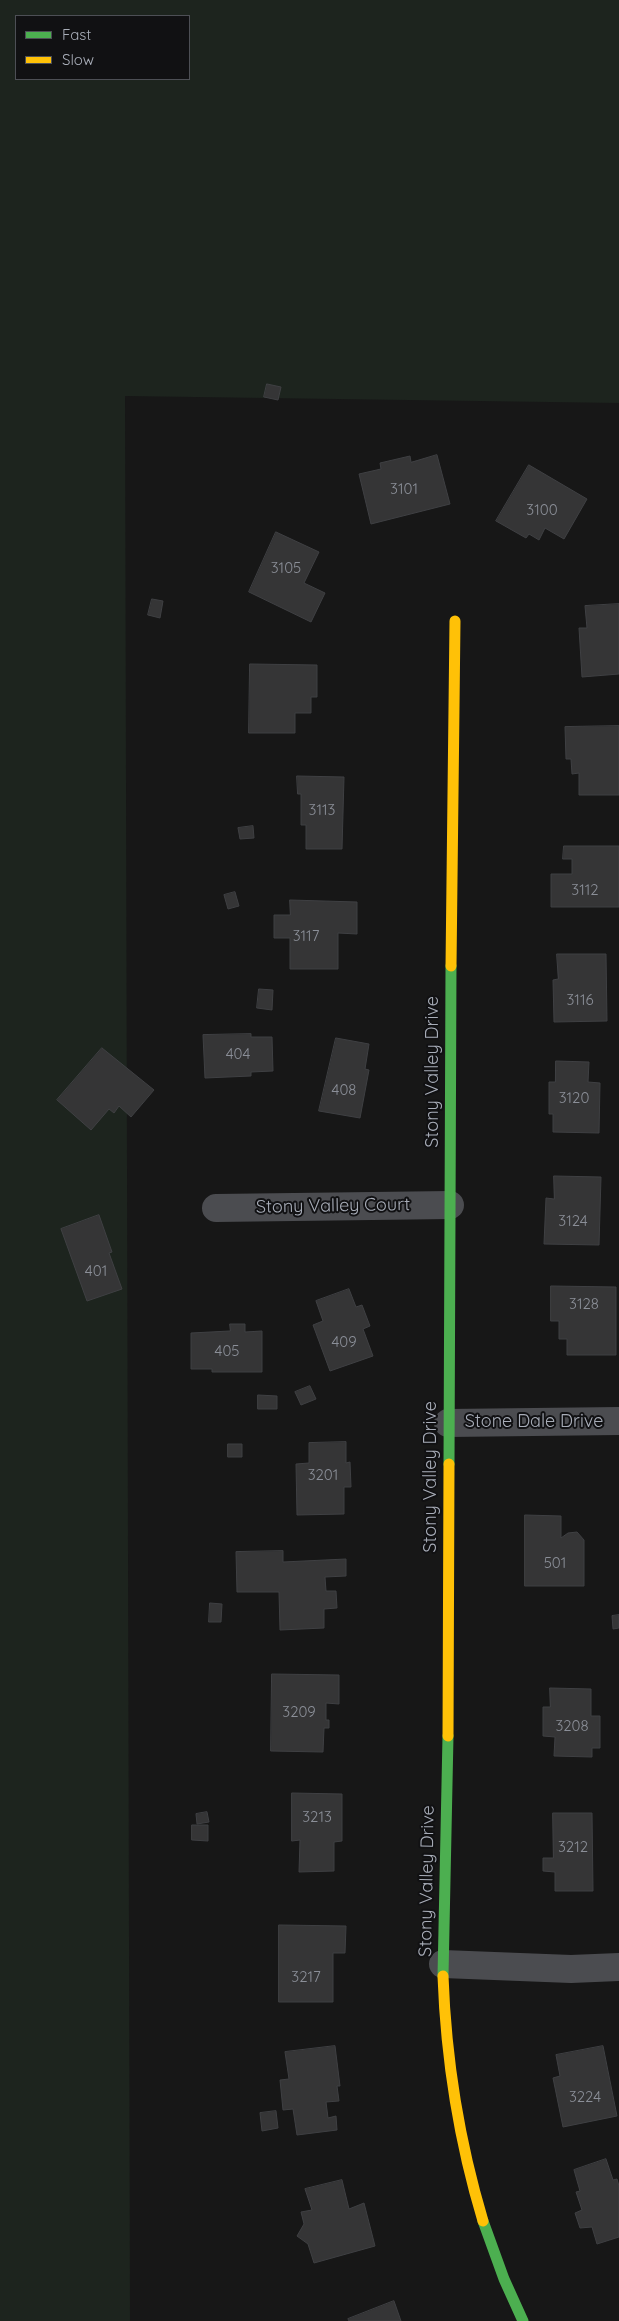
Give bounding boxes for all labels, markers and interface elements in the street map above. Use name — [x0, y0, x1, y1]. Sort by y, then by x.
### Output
legend — [15, 15, 190, 80]
text: Fast — [62, 25, 91, 44]
text: Slow — [62, 50, 94, 69]
house number: 3101 — [390, 480, 418, 498]
house number: 3100 — [526, 501, 558, 519]
house number: 3105 — [271, 559, 301, 577]
house number: 3113 — [309, 801, 335, 819]
house number: 3112 — [571, 881, 599, 899]
house number: 3117 — [293, 927, 319, 945]
house number: 3116 — [566, 991, 594, 1009]
street label: Stony Valley Drive — [422, 996, 444, 1148]
house number: 404 — [226, 1045, 250, 1063]
house number: 408 — [332, 1081, 356, 1099]
house number: 3120 — [559, 1089, 589, 1107]
street label: Stony Valley Court — [256, 1194, 410, 1218]
house number: 3124 — [558, 1212, 588, 1230]
house number: 401 — [85, 1262, 107, 1280]
house number: 3128 — [569, 1295, 599, 1313]
house number: 409 — [331, 1333, 357, 1351]
house number: 405 — [214, 1342, 240, 1360]
street label: Stony Valley Drive — [420, 1401, 442, 1553]
street label: Stone Dale Drive — [465, 1411, 603, 1433]
house number: 3201 — [308, 1466, 338, 1484]
house number: 501 — [544, 1554, 566, 1572]
house number: 3209 — [282, 1703, 316, 1721]
house number: 3208 — [555, 1717, 589, 1735]
street label: Stony Valley Drive — [415, 1805, 439, 1957]
house number: 3213 — [302, 1808, 332, 1826]
house number: 3212 — [558, 1838, 588, 1856]
house number: 3217 — [291, 1968, 321, 1986]
house number: 3224 — [569, 2088, 601, 2106]

